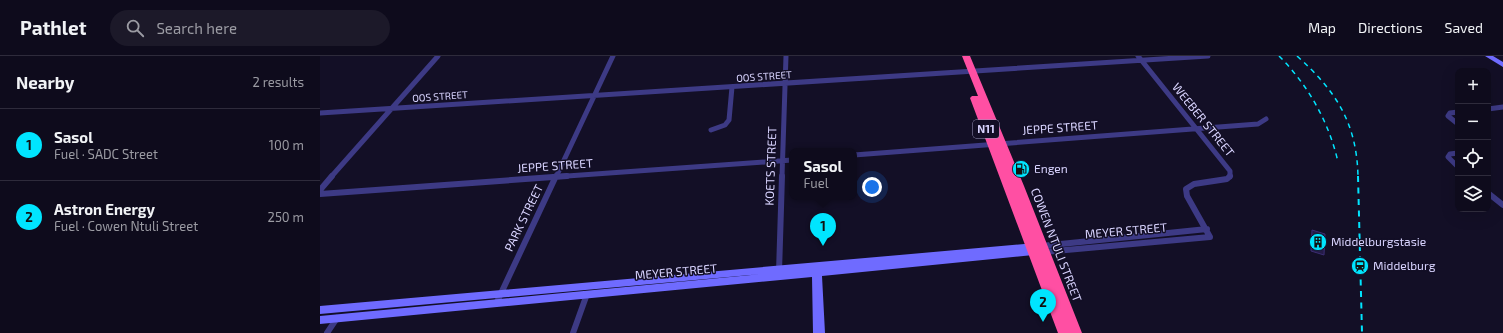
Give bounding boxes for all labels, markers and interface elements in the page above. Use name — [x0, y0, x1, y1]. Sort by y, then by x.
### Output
search box — [110, 10, 390, 46]
text: Pathlet — [20, 16, 86, 39]
icon: search — [124, 17, 146, 39]
text: Search here — [156, 19, 237, 37]
text: Map — [1308, 19, 1336, 36]
text: Directions — [1358, 19, 1423, 36]
text: Saved — [1445, 19, 1483, 36]
street label: OOS STREET — [736, 68, 792, 84]
map controls — [1455, 68, 1491, 212]
button: + — [1455, 68, 1491, 104]
text: Nearby — [16, 72, 74, 92]
text: 2 results — [252, 74, 304, 90]
street label: WEEBER STREET — [1170, 80, 1238, 159]
street label: OOS STREET — [412, 88, 468, 104]
button: − — [1455, 104, 1491, 140]
street label: JEPPE STREET — [1022, 117, 1098, 137]
road number: N11 — [973, 120, 999, 138]
street label: KOETS STREET — [762, 126, 778, 206]
text: Sasol — [54, 128, 93, 146]
text: 1 — [26, 137, 32, 153]
text: 100 m — [269, 137, 304, 153]
button: locate — [1455, 140, 1491, 176]
text: Fuel · SADC Street — [54, 146, 158, 162]
popup — [789, 148, 857, 200]
street label: JEPPE STREET — [517, 155, 593, 175]
text: Sasol — [803, 157, 843, 175]
fuel station icon: Engen — [1011, 159, 1031, 179]
place label: Engen — [1034, 161, 1068, 175]
text: Fuel — [803, 175, 829, 191]
button: layers — [1455, 176, 1491, 212]
your location — [862, 177, 882, 197]
street label: PARK STREET — [501, 182, 545, 253]
street label: COWEN NTULI STREET — [1029, 186, 1085, 304]
text: Astron Energy — [54, 200, 155, 218]
text: 2 — [25, 209, 33, 225]
text: 250 m — [268, 209, 304, 225]
pin: 1 — [810, 213, 836, 246]
text: Fuel · Cowen Ntuli Street — [54, 218, 198, 234]
street label: MEYER STREET — [1084, 219, 1168, 241]
building icon: Middelburgstasie — [1308, 232, 1328, 252]
place label: Middelburgstasie — [1331, 234, 1426, 248]
station icon: Middelburg — [1350, 256, 1370, 276]
place label: Middelburg — [1373, 258, 1436, 272]
street label: MEYER STREET — [634, 260, 718, 282]
pin: 2 — [1030, 289, 1056, 322]

